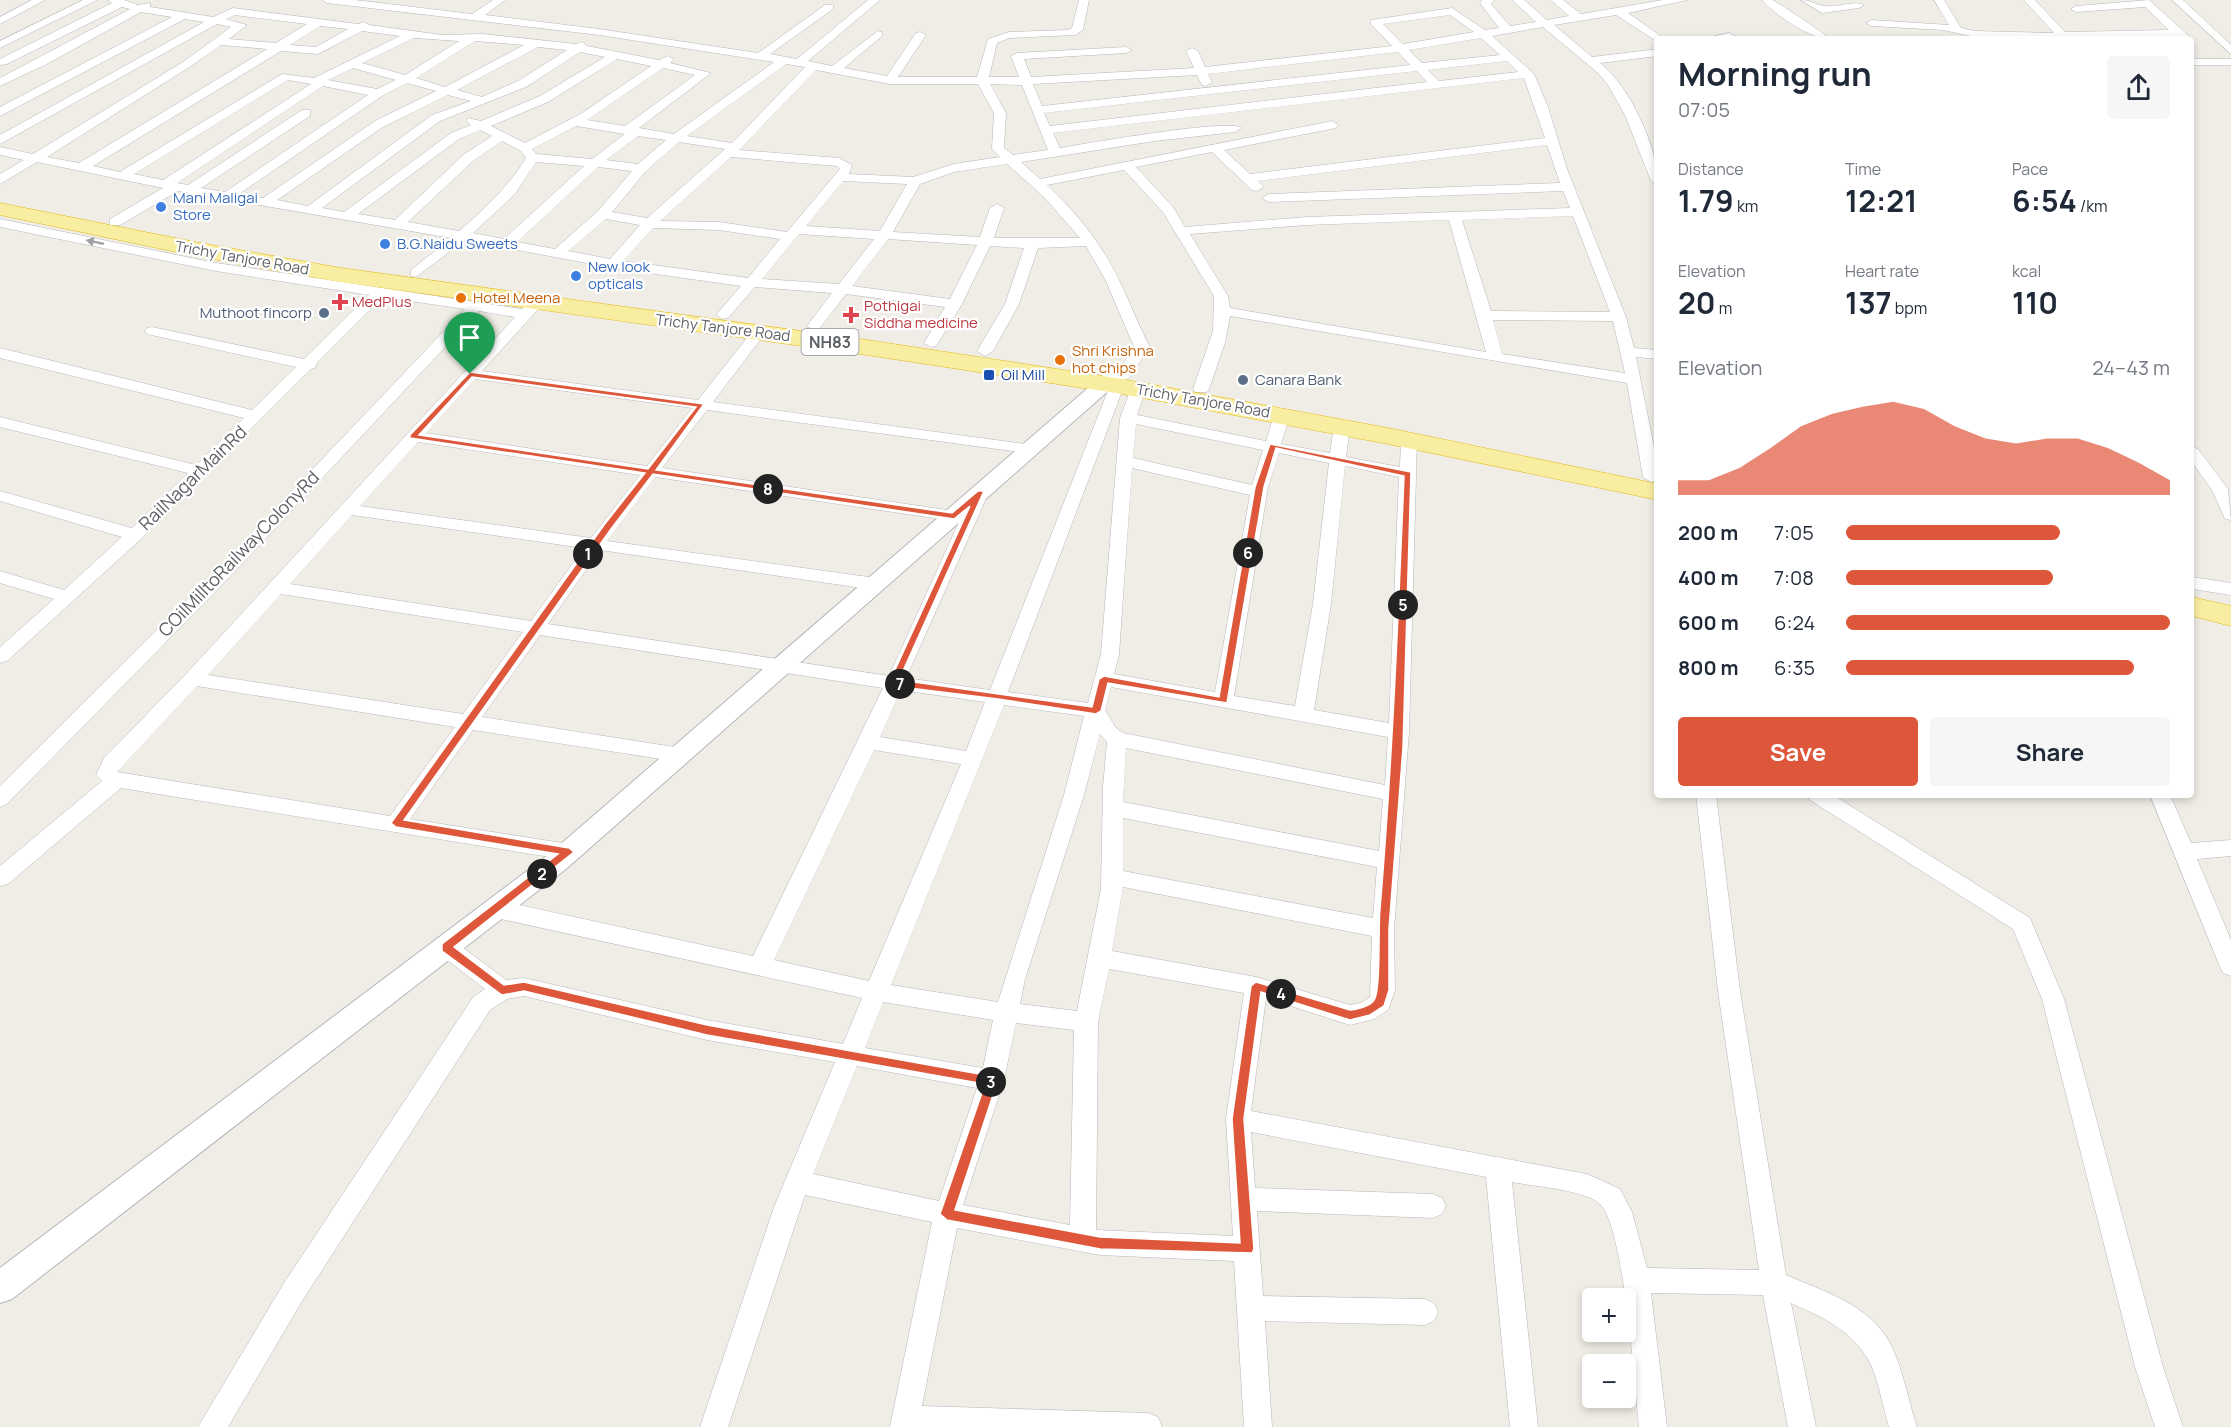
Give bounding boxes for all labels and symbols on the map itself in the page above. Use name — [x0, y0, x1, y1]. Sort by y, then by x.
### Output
place label: Mani Maligai Store — [173, 187, 258, 225]
marker: Mani Maligai Store — [154, 200, 168, 214]
place label: B.G.Naidu Sweets — [397, 233, 518, 254]
street label: Trichy Tanjore Road — [174, 235, 311, 280]
one-way arrow — [86, 237, 105, 246]
marker: B.G.Naidu Sweets — [378, 237, 392, 251]
place label: New look opticals — [588, 256, 650, 294]
marker: New look opticals — [569, 269, 583, 283]
place label: Hotel Meena — [473, 287, 560, 308]
place label: MedPlus — [352, 291, 412, 312]
marker: Hotel Meena — [454, 291, 468, 305]
marker: MedPlus — [333, 295, 347, 309]
place label: Pothigai Siddha medicine — [864, 295, 978, 333]
place label: Muthoot fincorp — [200, 302, 312, 323]
marker: Muthoot fincorp — [317, 306, 331, 320]
marker: Pothigai Siddha medicine — [842, 306, 860, 324]
street label: Trichy Tanjore Road — [654, 309, 792, 346]
pin — [444, 312, 495, 374]
road number: NH83 — [802, 329, 858, 355]
place label: Shri Krishna hot chips — [1072, 340, 1154, 378]
marker: Shri Krishna hot chips — [1053, 353, 1067, 367]
place label: Oil Mill — [1001, 364, 1045, 385]
marker: Oil Mill — [982, 368, 996, 382]
place label: Canara Bank — [1255, 369, 1342, 390]
marker: Canara Bank — [1236, 373, 1250, 387]
street label: Trichy Tanjore Road — [1135, 378, 1272, 423]
street label: RailNagarMainRd — [133, 420, 251, 535]
street label: COilMilltoRailwayColonyRd — [153, 465, 324, 641]
pin: 8 — [753, 474, 783, 504]
pin: 6 — [1233, 538, 1263, 568]
pin: 1 — [573, 539, 603, 569]
pin: 5 — [1388, 590, 1418, 620]
pin: 7 — [885, 669, 915, 699]
pin: 2 — [527, 859, 557, 889]
pin: 4 — [1266, 979, 1296, 1009]
pin: 3 — [976, 1067, 1006, 1097]

